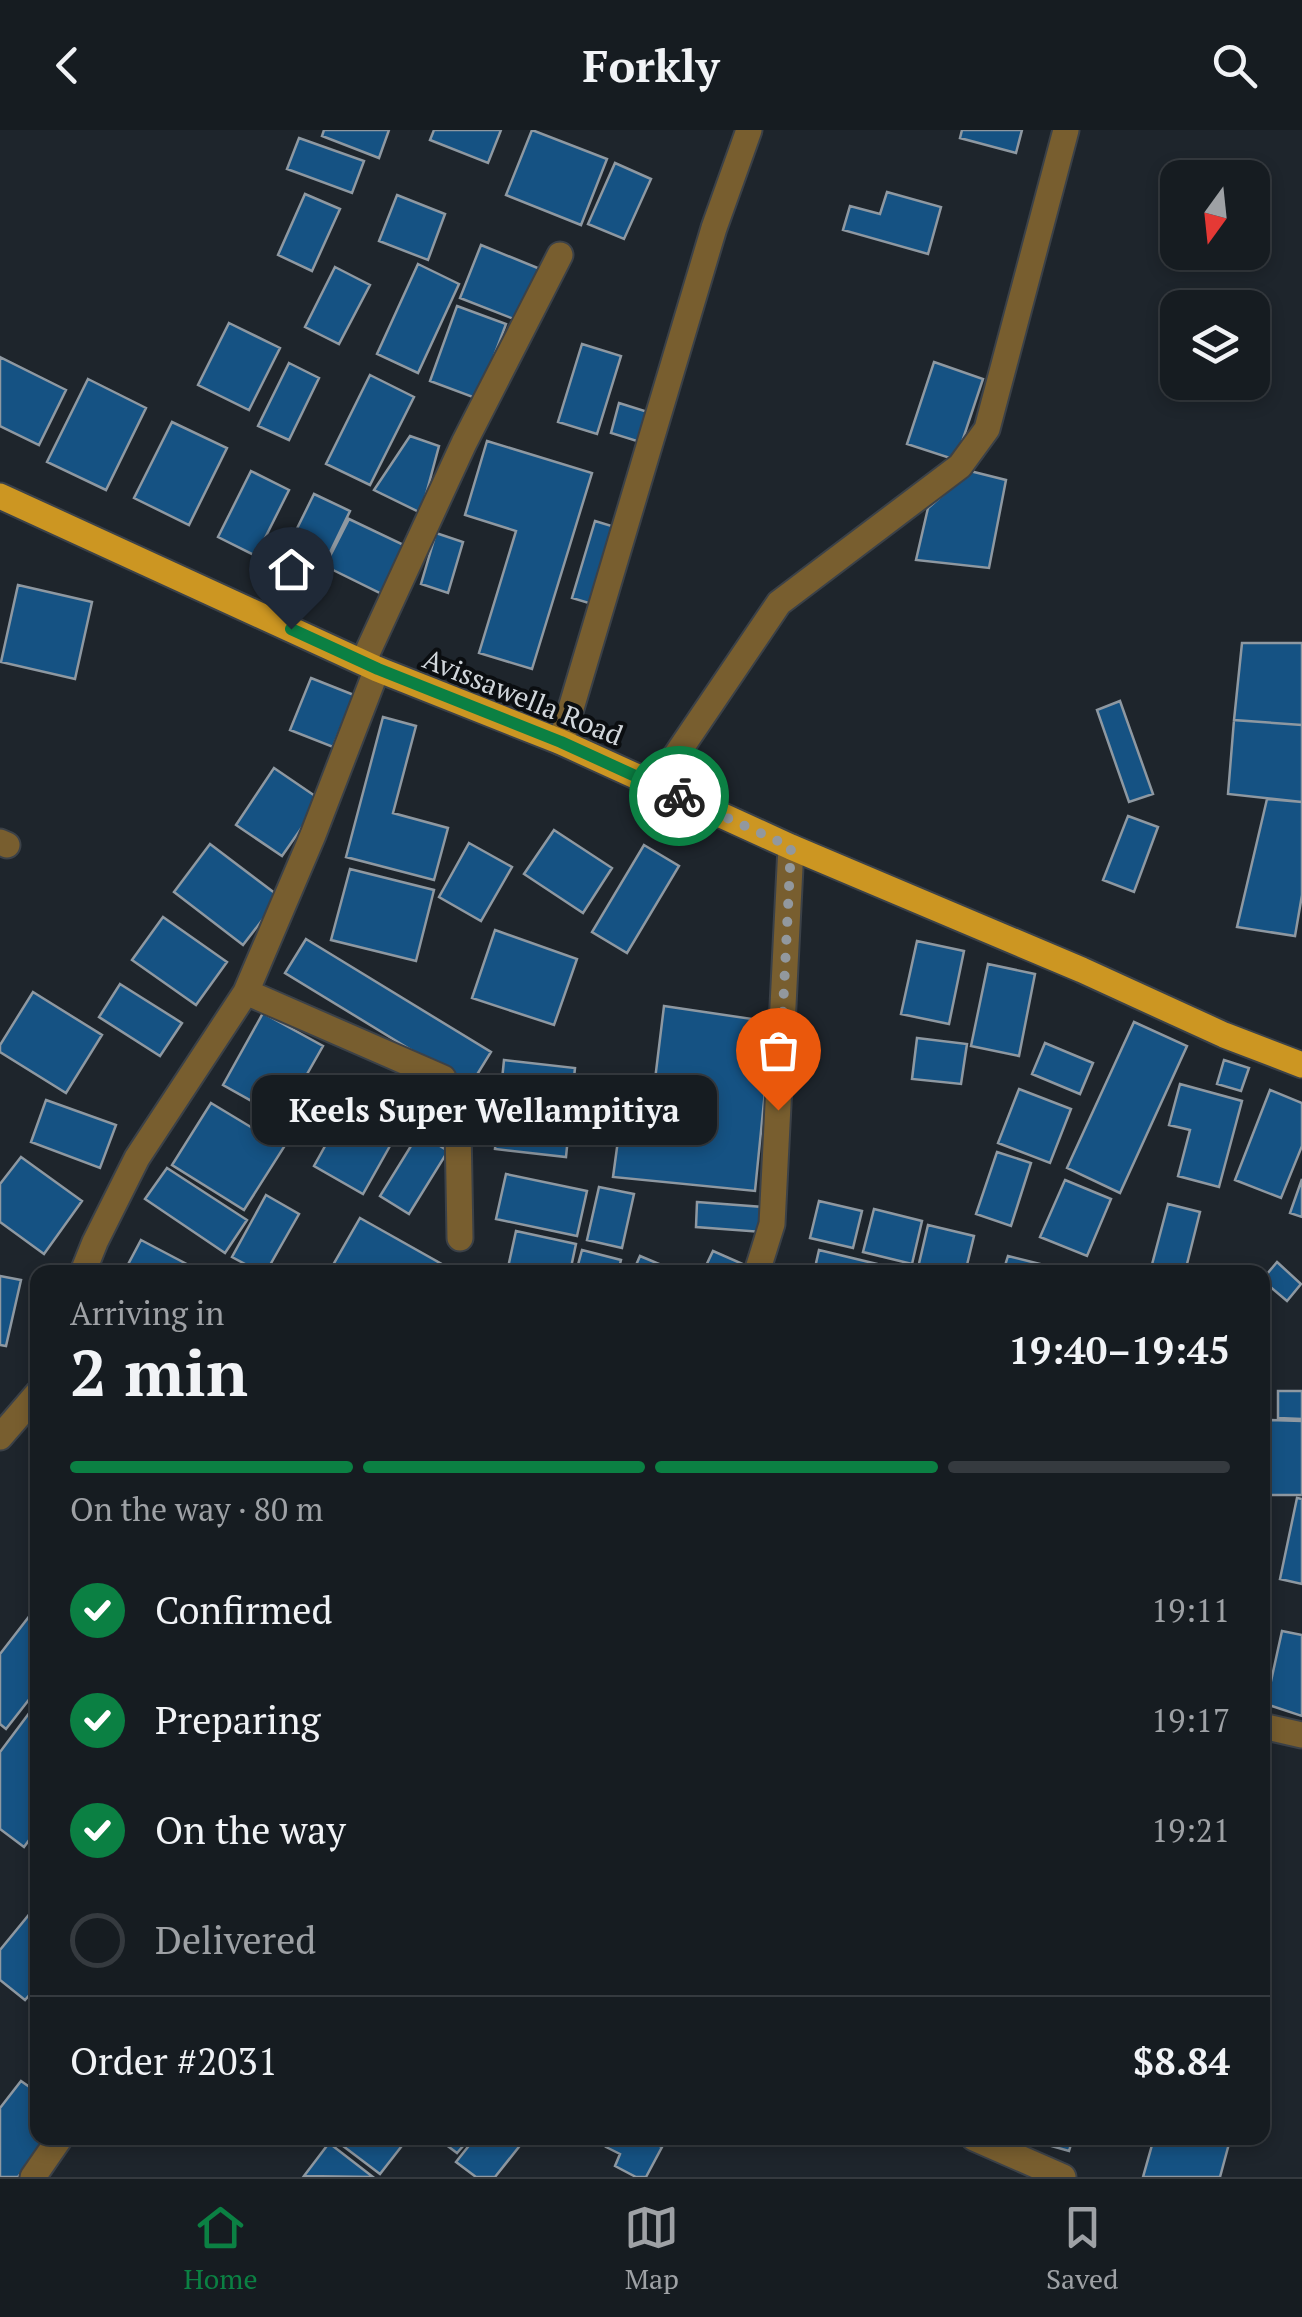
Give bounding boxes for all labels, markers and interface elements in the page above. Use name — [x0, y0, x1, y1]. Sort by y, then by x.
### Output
text: Forkly — [583, 35, 719, 95]
icon: back — [40, 38, 95, 93]
icon: search — [1207, 38, 1262, 93]
north arrow — [1160, 160, 1270, 270]
map controls — [1160, 160, 1270, 400]
button: layers — [1160, 290, 1270, 400]
pin — [249, 527, 334, 630]
icon: home — [264, 542, 319, 597]
street label: Avissawella Road — [418, 640, 629, 753]
courier — [629, 746, 729, 846]
icon: bike — [652, 769, 707, 824]
pin — [736, 1008, 821, 1111]
icon: bag — [751, 1023, 806, 1078]
callout: Keels Super Wellampitiya — [253, 1075, 718, 1145]
text: Keels Super Wellampitiya — [289, 1089, 680, 1131]
text: Arriving in — [70, 1292, 224, 1334]
text: 19:40–19:45 — [1008, 1325, 1230, 1375]
text: 2 min — [70, 1328, 248, 1415]
text: On the way · 80 m — [70, 1488, 323, 1530]
icon: check — [70, 1583, 125, 1638]
text: Confirmed — [155, 1585, 333, 1635]
text: 19:11 — [1151, 1589, 1230, 1631]
icon: check — [70, 1693, 125, 1748]
text: Preparing — [155, 1695, 321, 1745]
text: 19:17 — [1151, 1699, 1230, 1741]
icon: check — [70, 1803, 125, 1858]
text: On the way — [155, 1805, 346, 1855]
text: 19:21 — [1151, 1809, 1230, 1851]
text: Delivered — [155, 1915, 316, 1965]
text: Order #2031 — [70, 2036, 278, 2086]
text: $8.84 — [1133, 2036, 1230, 2086]
tab: Home — [183, 2200, 258, 2297]
tab: Map — [624, 2200, 679, 2297]
tab: Saved — [1046, 2200, 1119, 2297]

